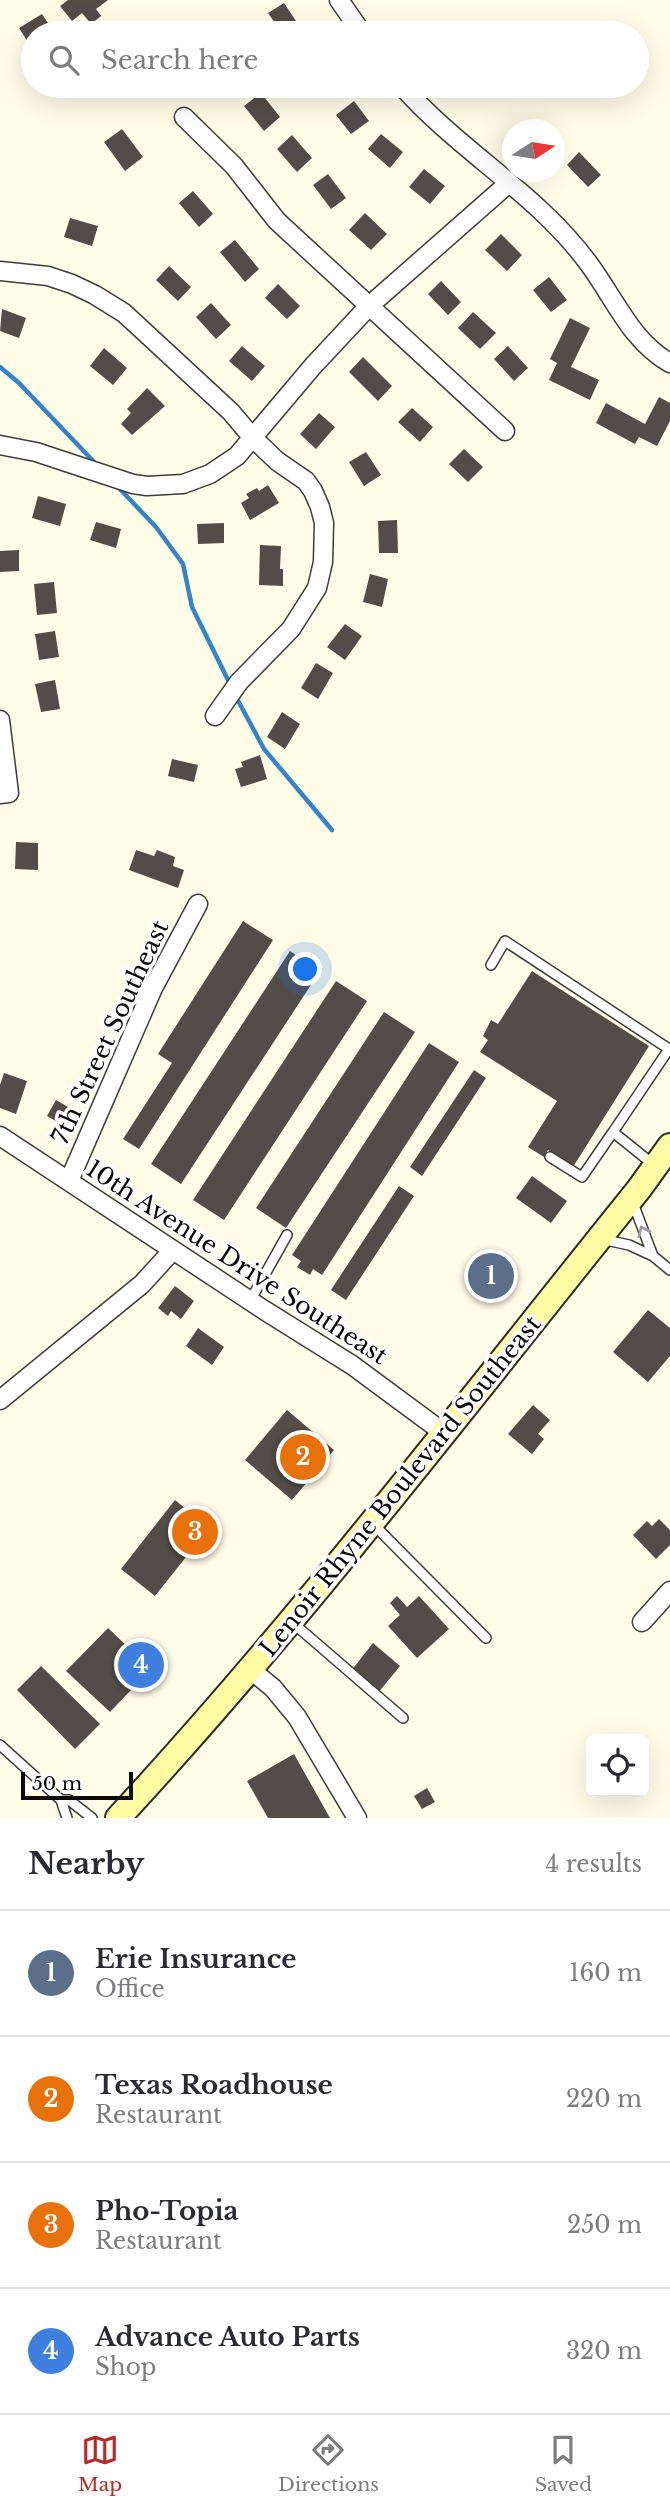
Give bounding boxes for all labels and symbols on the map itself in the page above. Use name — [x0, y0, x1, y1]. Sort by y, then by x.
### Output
north arrow — [502, 119, 565, 182]
street label: 7th Street Southeast — [45, 916, 175, 1148]
your location — [288, 952, 322, 986]
street label: 10th Avenue Drive Southeast — [81, 1154, 393, 1370]
one-way arrow — [637, 1226, 651, 1238]
pin: 1 — [468, 1250, 514, 1302]
street label: Lenoir Rhyne Boulevard Southeast — [253, 1310, 547, 1662]
pin: 2 — [280, 1431, 326, 1483]
pin: 3 — [172, 1506, 218, 1558]
pin: 4 — [118, 1639, 164, 1691]
scale bar — [21, 1769, 133, 1801]

